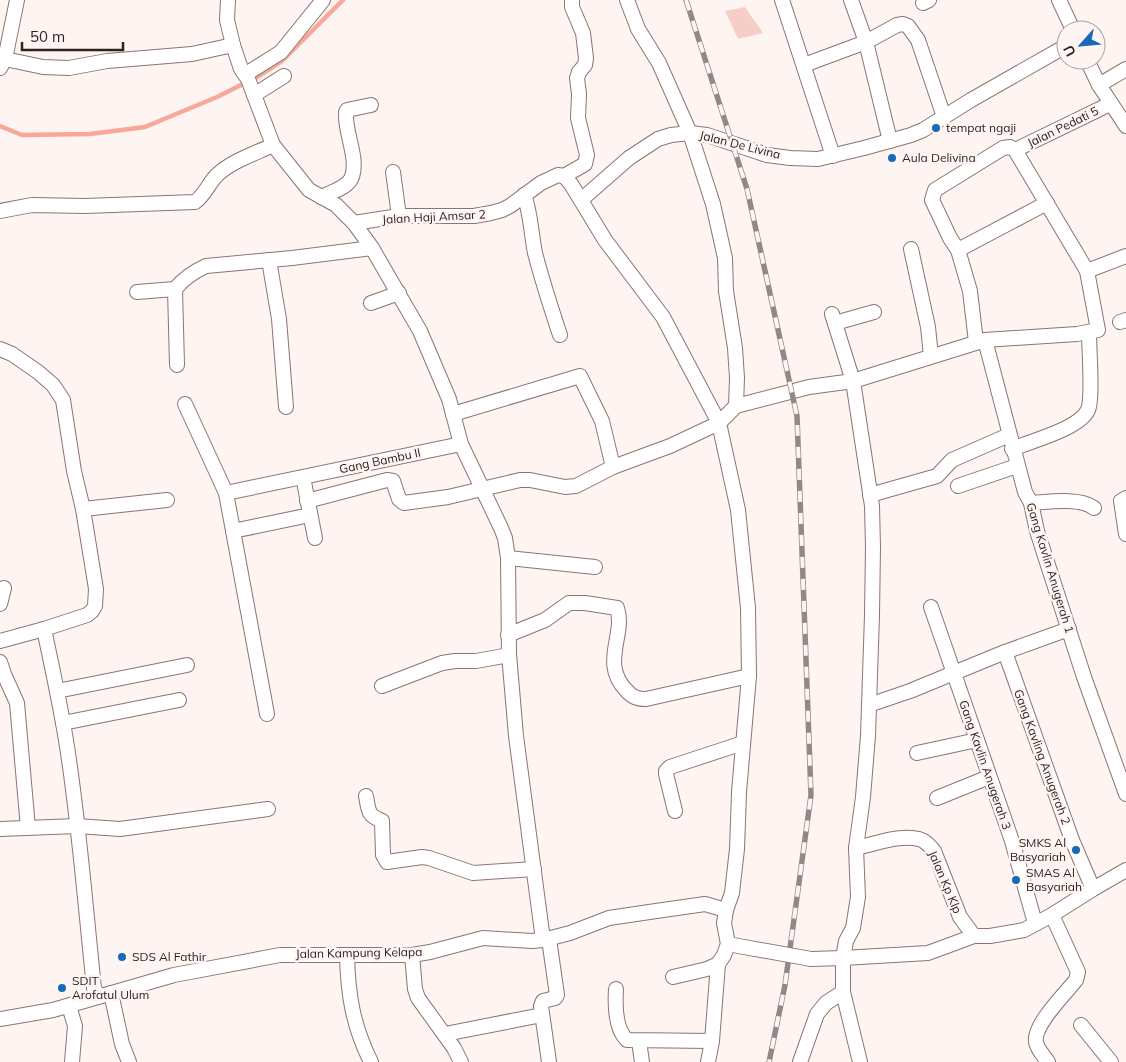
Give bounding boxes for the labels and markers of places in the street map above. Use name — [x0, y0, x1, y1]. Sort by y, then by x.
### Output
place label: tempat ngaji — [946, 120, 1016, 135]
marker: tempat ngaji — [930, 122, 942, 134]
place label: Aula Delivina — [902, 150, 976, 165]
marker: Aula Delivina — [886, 152, 898, 164]
place label: SMKS Al Basyariah — [1010, 835, 1066, 864]
marker: SMKS Al Basyariah — [1070, 844, 1082, 856]
place label: SMAS Al Basyariah — [1026, 865, 1082, 894]
marker: SMAS Al Basyariah — [1010, 874, 1022, 886]
place label: SDS Al Fathir — [132, 949, 207, 964]
marker: SDS Al Fathir — [116, 951, 128, 963]
place label: SDIT Arofatul Ulum — [72, 973, 149, 1002]
marker: SDIT Arofatul Ulum — [56, 982, 68, 994]

